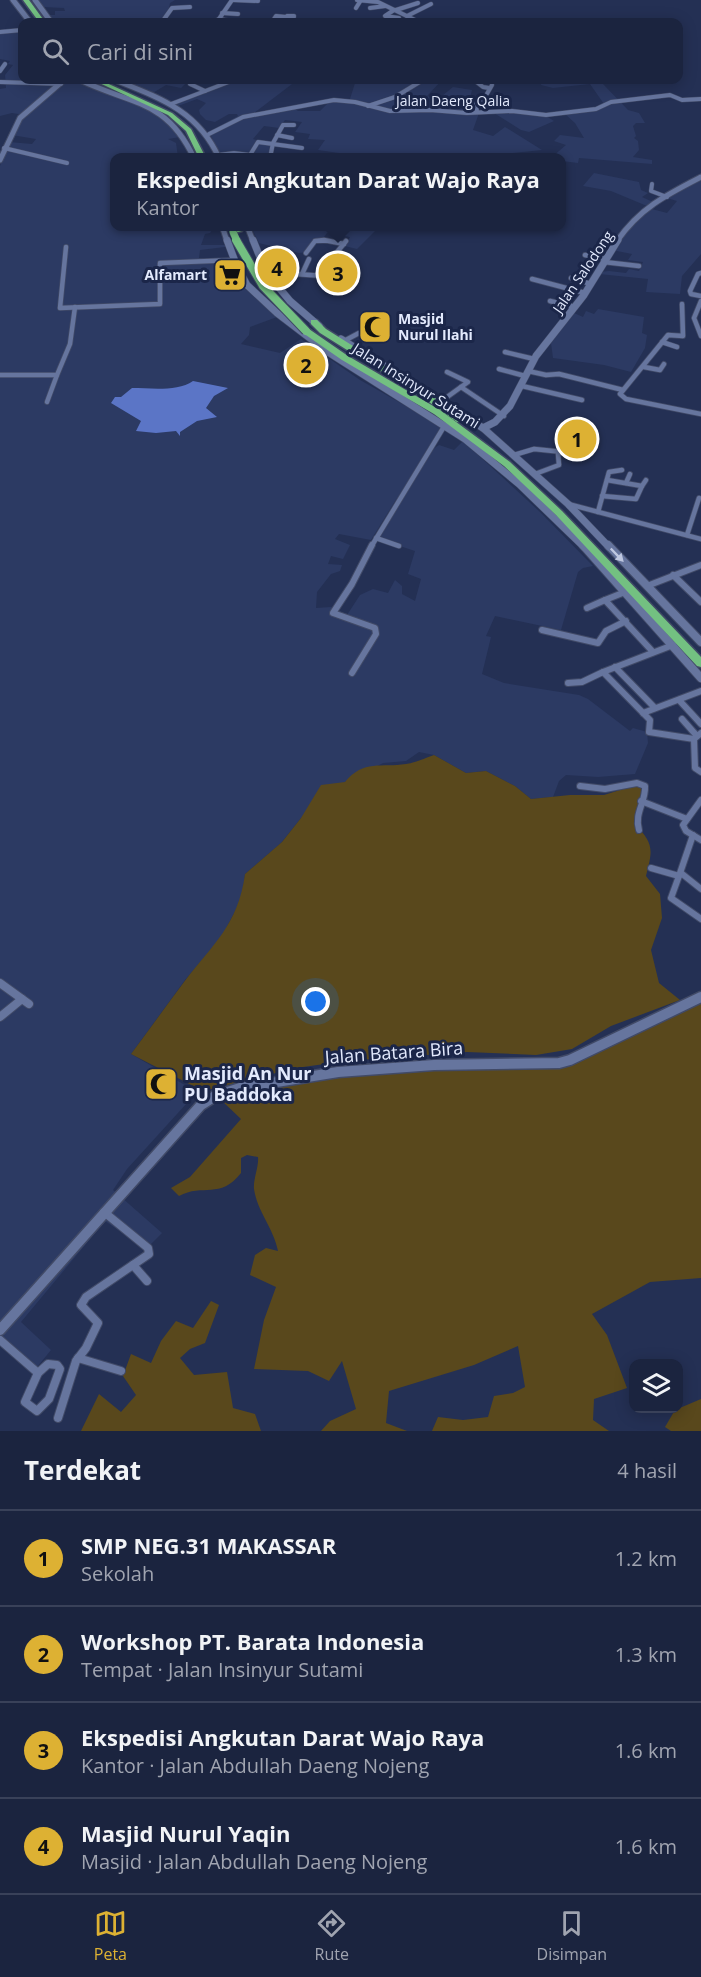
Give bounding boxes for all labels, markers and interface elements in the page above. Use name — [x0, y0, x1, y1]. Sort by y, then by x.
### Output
search box — [18, 18, 683, 84]
icon: search — [39, 35, 72, 68]
text: Cari di sini — [87, 36, 193, 66]
street label: Jalan Daeng Qalia — [394, 91, 510, 110]
popup — [110, 153, 566, 231]
text: Ekspedisi Angkutan Darat Wajo Raya — [136, 164, 540, 194]
text: Kantor — [136, 194, 199, 221]
street label: Jalan Salodong — [547, 226, 617, 318]
pin: 4 — [258, 246, 296, 290]
pin: 3 — [318, 250, 358, 296]
supermarket icon: Alfamart — [212, 257, 248, 293]
place label: Alfamart — [145, 265, 207, 284]
mosque icon: Masjid Nurul Ilahi — [357, 309, 393, 345]
place label: Masjid Nurul Ilahi — [398, 309, 473, 344]
street label: Jalan Insinyur Sutami — [347, 337, 484, 432]
pin: 2 — [286, 342, 326, 388]
pin: 1 — [558, 416, 596, 462]
one-way arrow — [609, 547, 623, 561]
your location — [301, 987, 330, 1016]
street label: Jalan Batara Bira — [322, 1035, 464, 1069]
place label: Masjid An Nur PU Baddoka — [184, 1061, 311, 1106]
mosque icon: Masjid An Nur PU Baddoka — [143, 1066, 179, 1102]
map controls — [629, 1359, 683, 1413]
button: layers — [629, 1359, 683, 1413]
text: Terdekat — [24, 1452, 141, 1488]
text: 4 hasil — [617, 1457, 677, 1484]
text: SMP NEG.31 MAKASSAR — [81, 1530, 336, 1560]
text: 1 — [38, 1545, 49, 1572]
text: 1.2 km — [615, 1545, 677, 1572]
text: Sekolah — [81, 1560, 154, 1587]
text: Workshop PT. Barata Indonesia — [81, 1626, 424, 1656]
text: 2 — [38, 1641, 49, 1668]
text: 1.3 km — [615, 1641, 677, 1668]
text: Tempat · Jalan Insinyur Sutami — [81, 1656, 363, 1683]
text: Ekspedisi Angkutan Darat Wajo Raya — [81, 1722, 484, 1752]
text: 3 — [38, 1737, 49, 1764]
text: 1.6 km — [615, 1737, 677, 1764]
text: Kantor · Jalan Abdullah Daeng Nojeng — [81, 1752, 429, 1779]
text: Masjid Nurul Yaqin — [81, 1818, 290, 1848]
text: 4 — [38, 1833, 49, 1860]
text: 1.6 km — [615, 1833, 677, 1860]
text: Masjid · Jalan Abdullah Daeng Nojeng — [81, 1848, 427, 1875]
tab: Peta — [94, 1907, 127, 1965]
tab: Rute — [315, 1907, 349, 1965]
tab: Disimpan — [537, 1907, 607, 1965]

